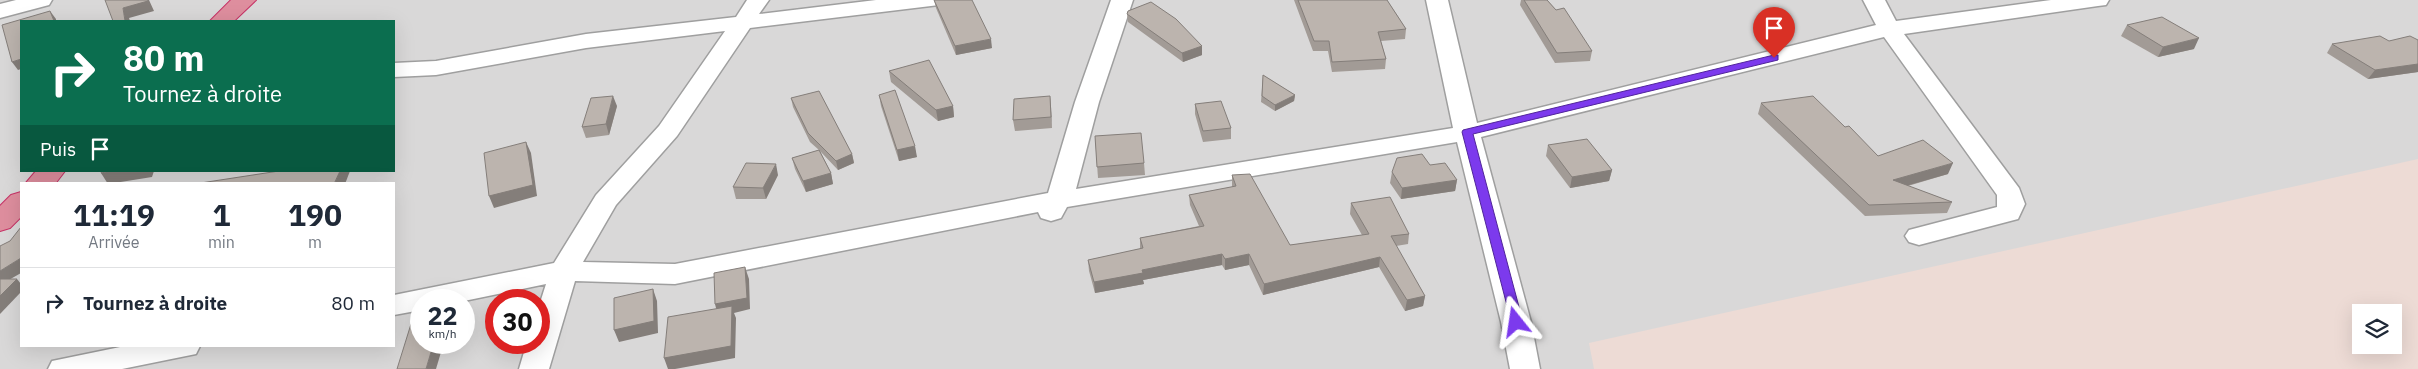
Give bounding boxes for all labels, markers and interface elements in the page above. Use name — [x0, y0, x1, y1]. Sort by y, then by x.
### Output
pin — [1753, 7, 1795, 58]
icon: arrive — [1760, 14, 1788, 42]
text: 80 m — [123, 35, 205, 81]
icon: right — [40, 40, 105, 105]
text: Tournez à droite — [123, 79, 282, 108]
icon: arrive — [86, 135, 114, 163]
text: Puis — [40, 137, 76, 161]
text: 11:19 — [73, 195, 155, 234]
text: 1 — [212, 195, 230, 234]
text: 190 — [288, 195, 342, 234]
text: Arrivée — [88, 232, 140, 252]
text: min — [208, 232, 235, 252]
text: m — [308, 232, 322, 252]
icon: right — [40, 289, 68, 317]
speed limit sign: 30 — [485, 289, 550, 354]
text: Tournez à droite — [83, 291, 227, 315]
text: 80 m — [331, 291, 375, 315]
position arrow — [1489, 295, 1541, 347]
text: 22 — [427, 299, 458, 332]
map controls — [2352, 304, 2402, 354]
button: layers — [2352, 304, 2402, 354]
text: km/h — [428, 326, 457, 341]

